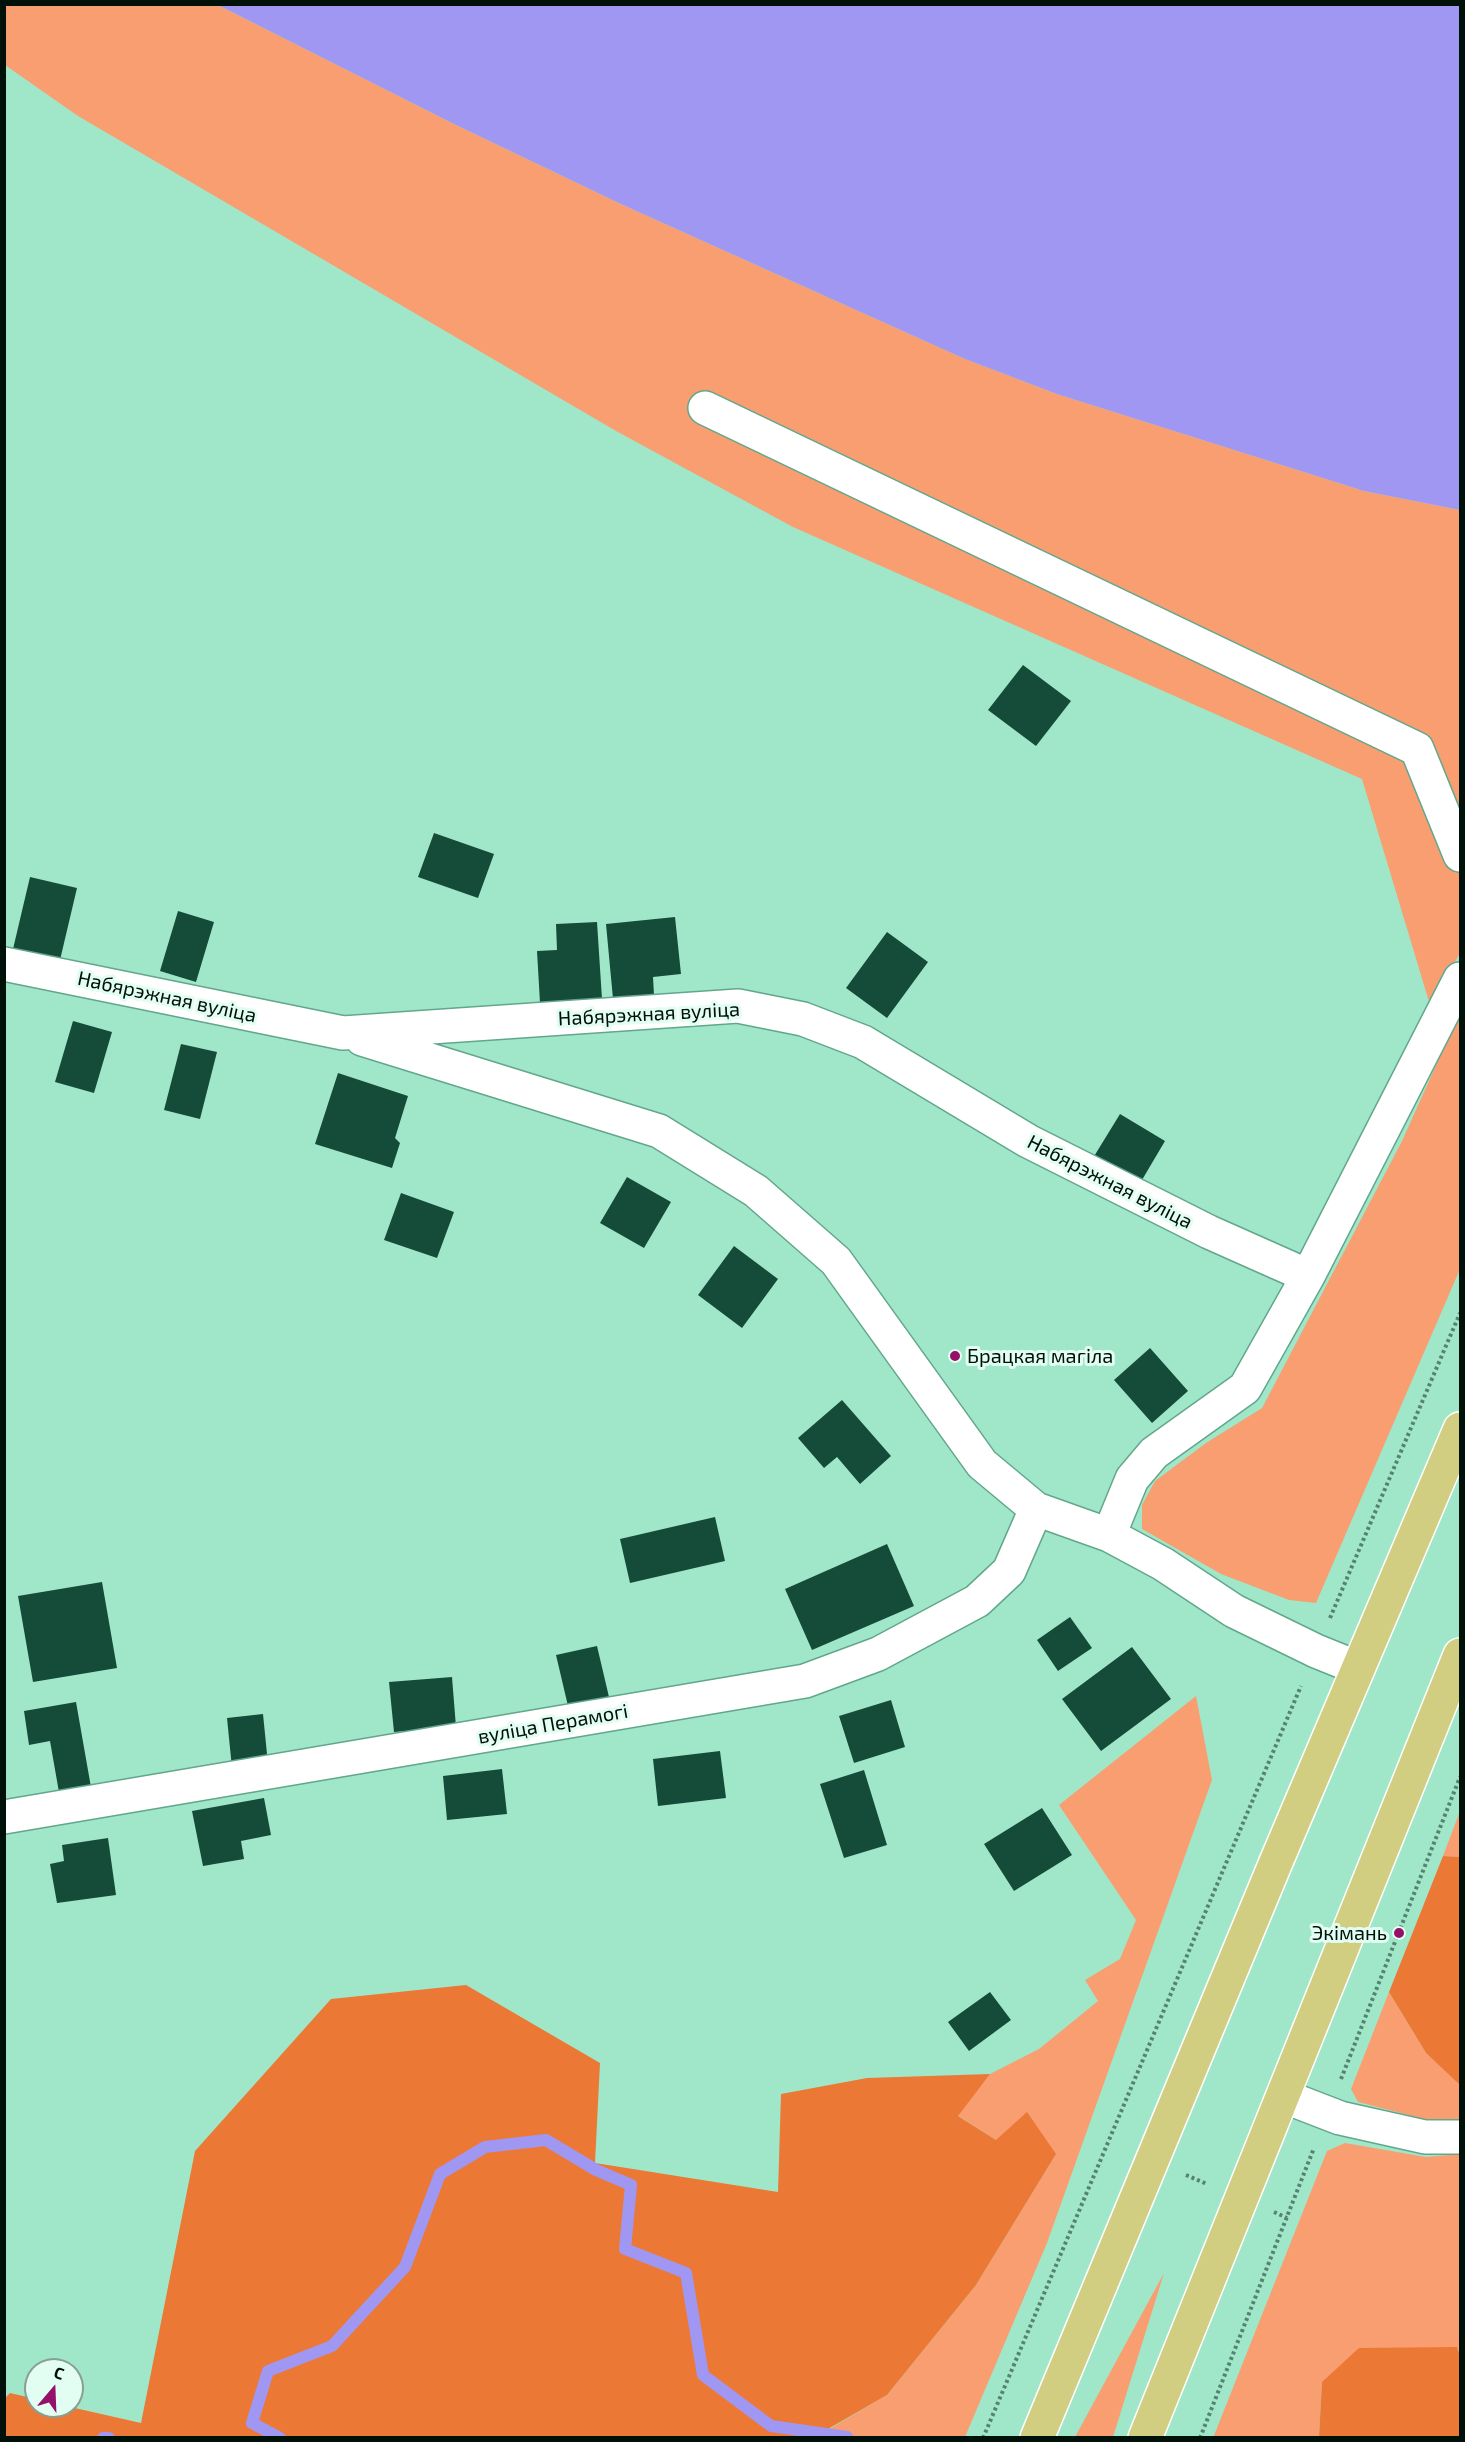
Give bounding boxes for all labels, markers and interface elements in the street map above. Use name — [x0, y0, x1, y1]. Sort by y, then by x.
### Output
street label: Набярэжная вуліца — [75, 966, 259, 1028]
street label: Набярэжная вуліца — [557, 997, 741, 1031]
street label: Набярэжная вуліца — [1023, 1130, 1197, 1234]
place label: Брацкая магіла — [967, 1344, 1113, 1368]
marker: Брацкая магіла — [948, 1349, 962, 1363]
street label: вуліца Перамогі — [476, 1699, 630, 1749]
place label: Экімань — [1312, 1921, 1387, 1945]
marker: Экімань — [1392, 1926, 1406, 1940]
north arrow — [24, 2358, 84, 2418]
text: С — [52, 2362, 67, 2383]

